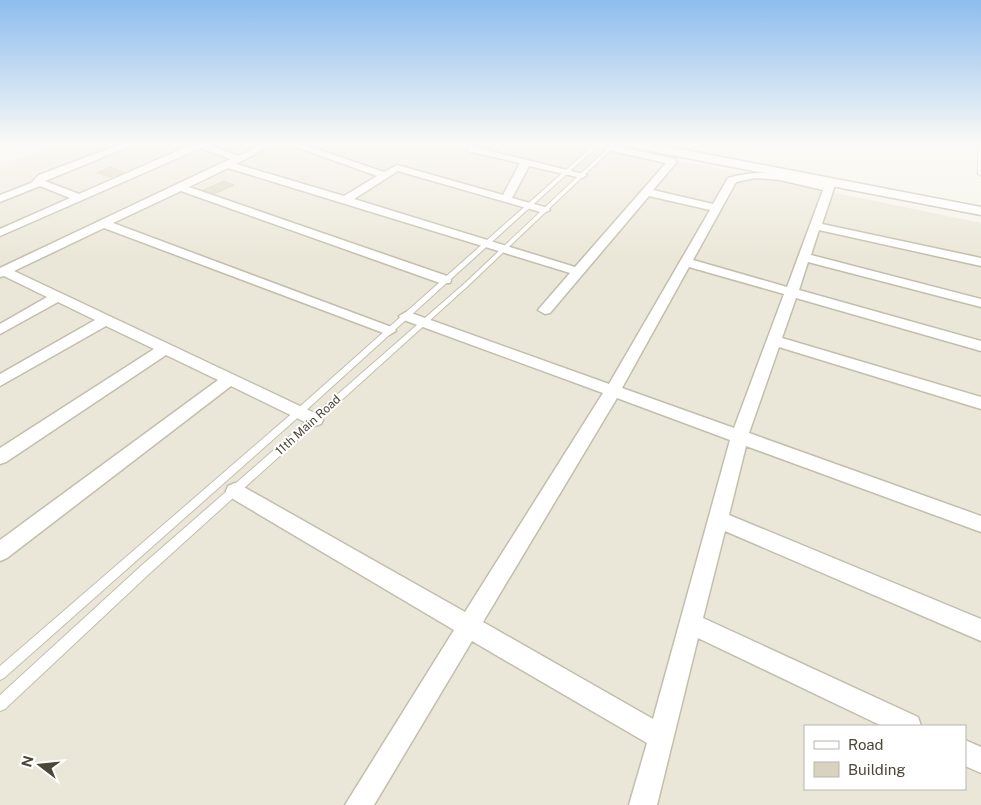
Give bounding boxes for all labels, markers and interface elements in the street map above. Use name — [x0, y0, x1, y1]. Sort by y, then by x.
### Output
street label: 11th Main Road — [273, 392, 343, 458]
legend — [804, 725, 966, 790]
text: Road — [848, 736, 884, 753]
north arrow — [15, 740, 65, 790]
text: N — [18, 754, 37, 769]
text: Building — [848, 761, 906, 778]

